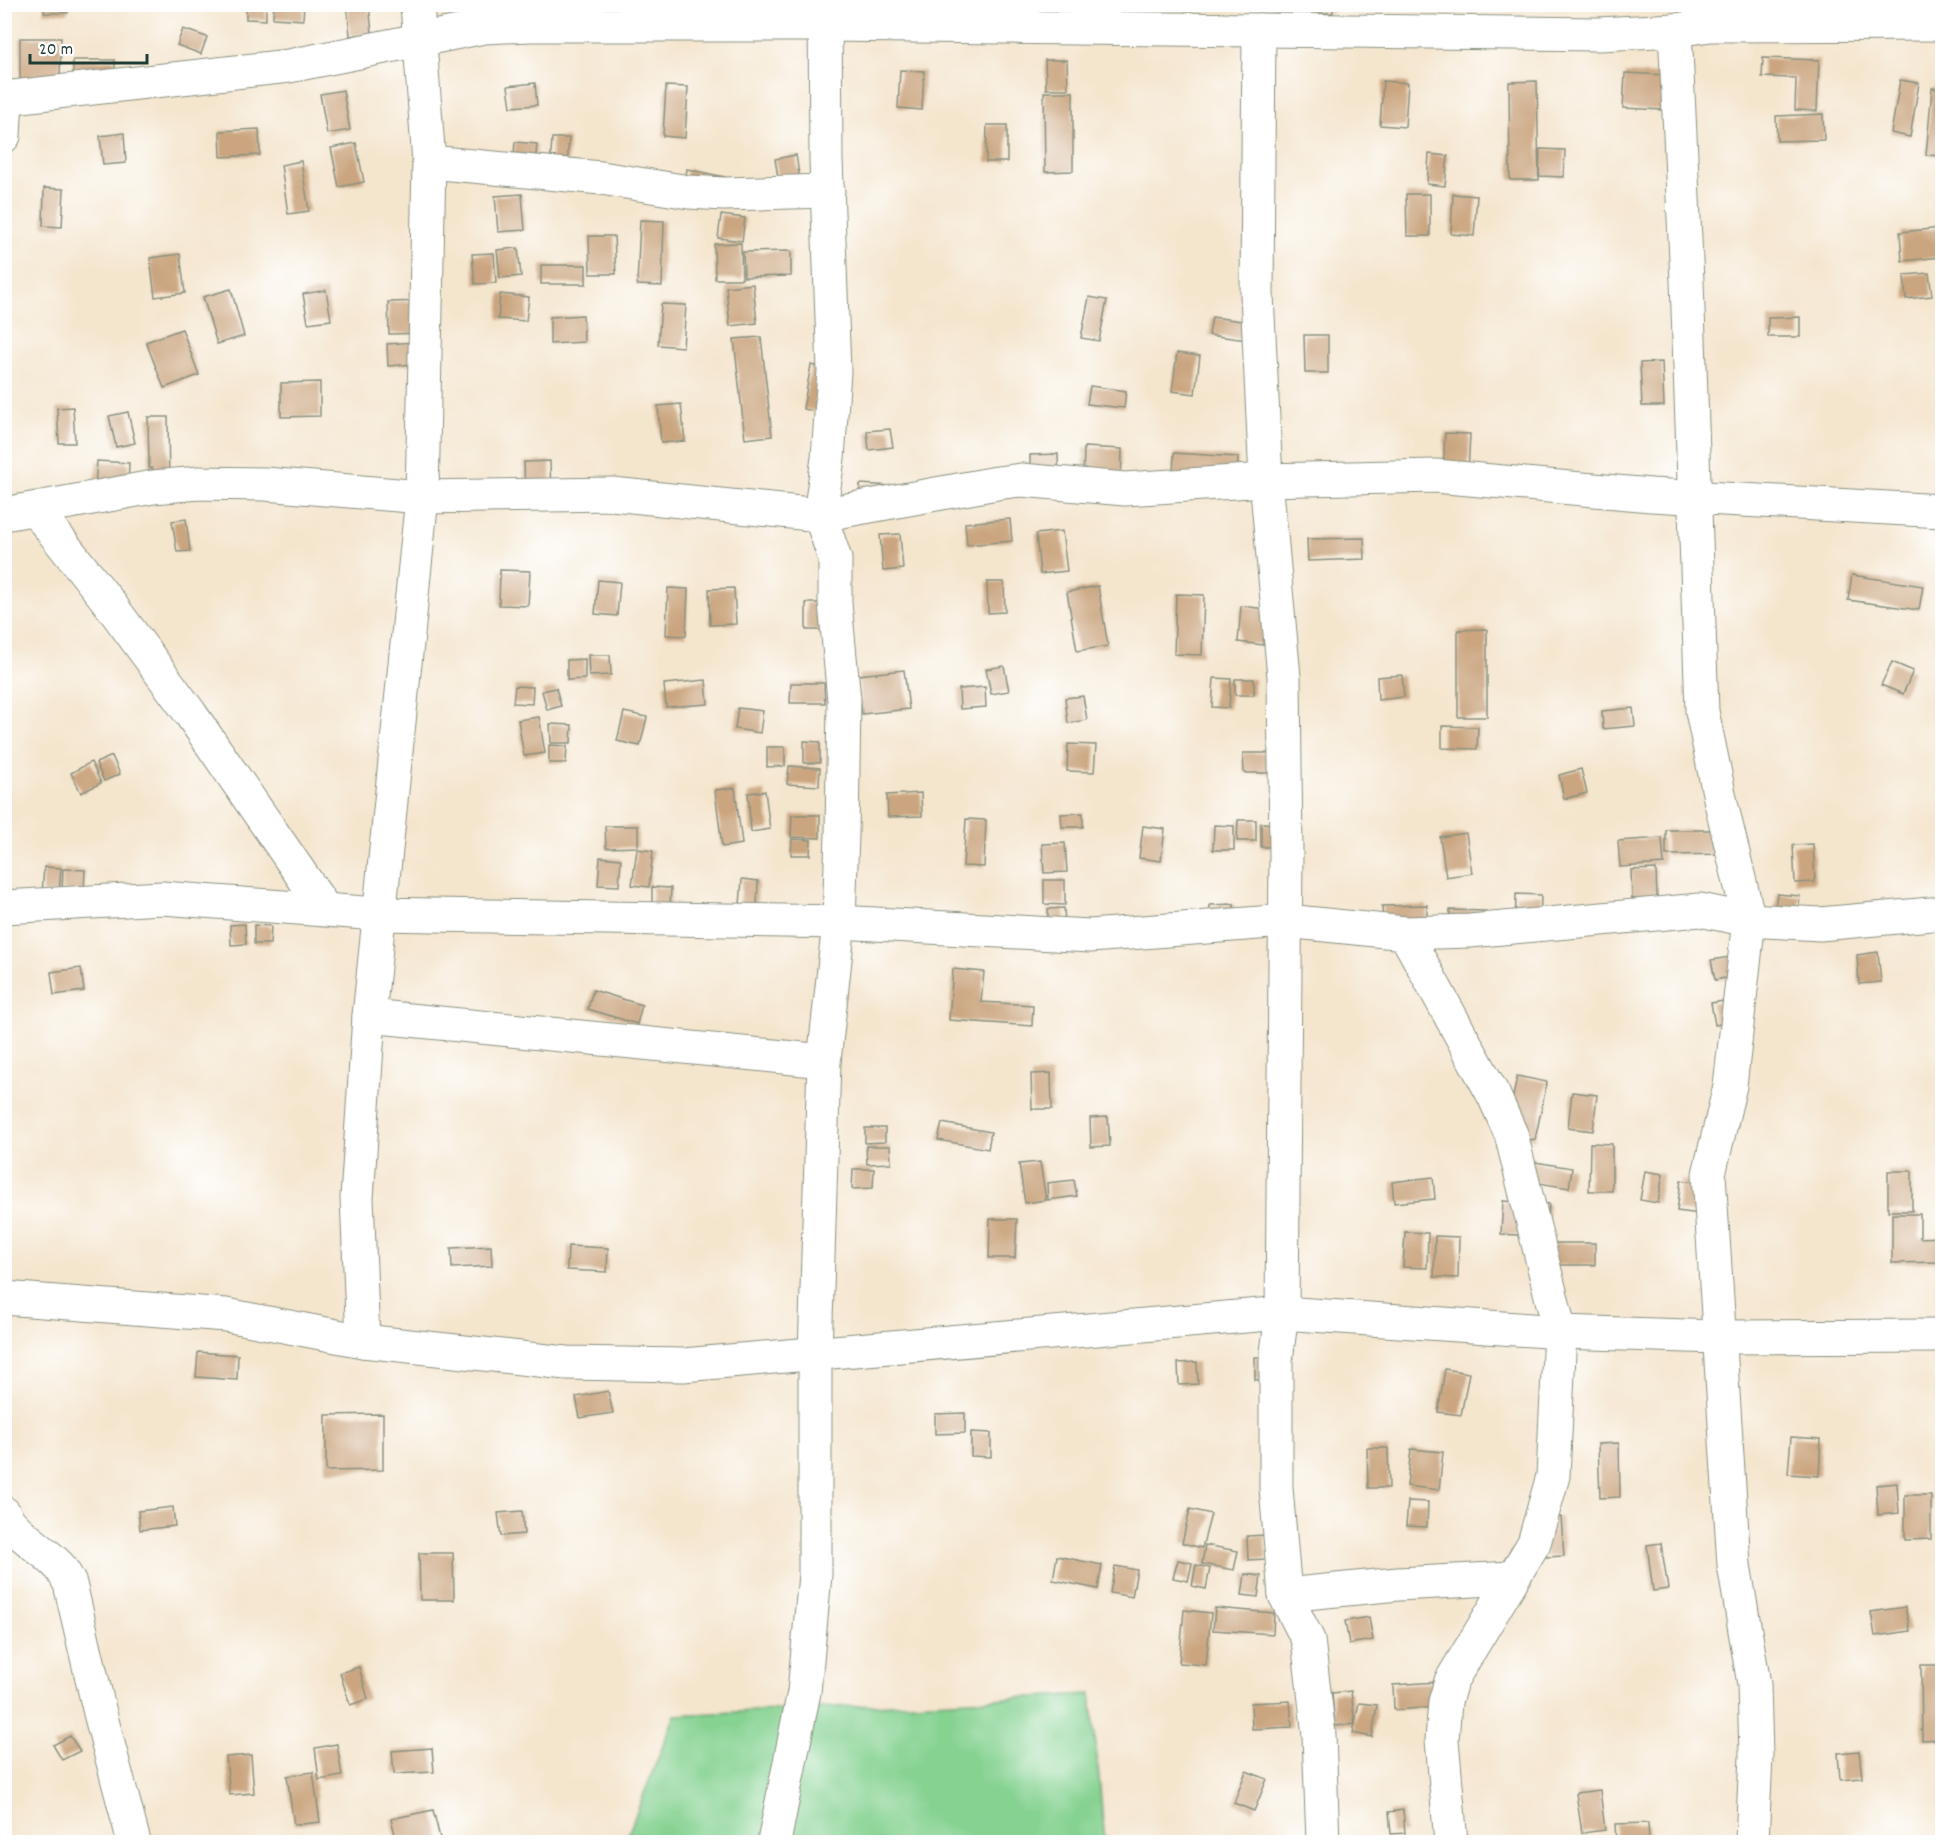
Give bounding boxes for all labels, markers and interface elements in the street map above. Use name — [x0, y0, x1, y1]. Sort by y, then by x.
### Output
scale bar — [30, 27, 147, 65]
text: 20 m — [39, 38, 73, 63]

